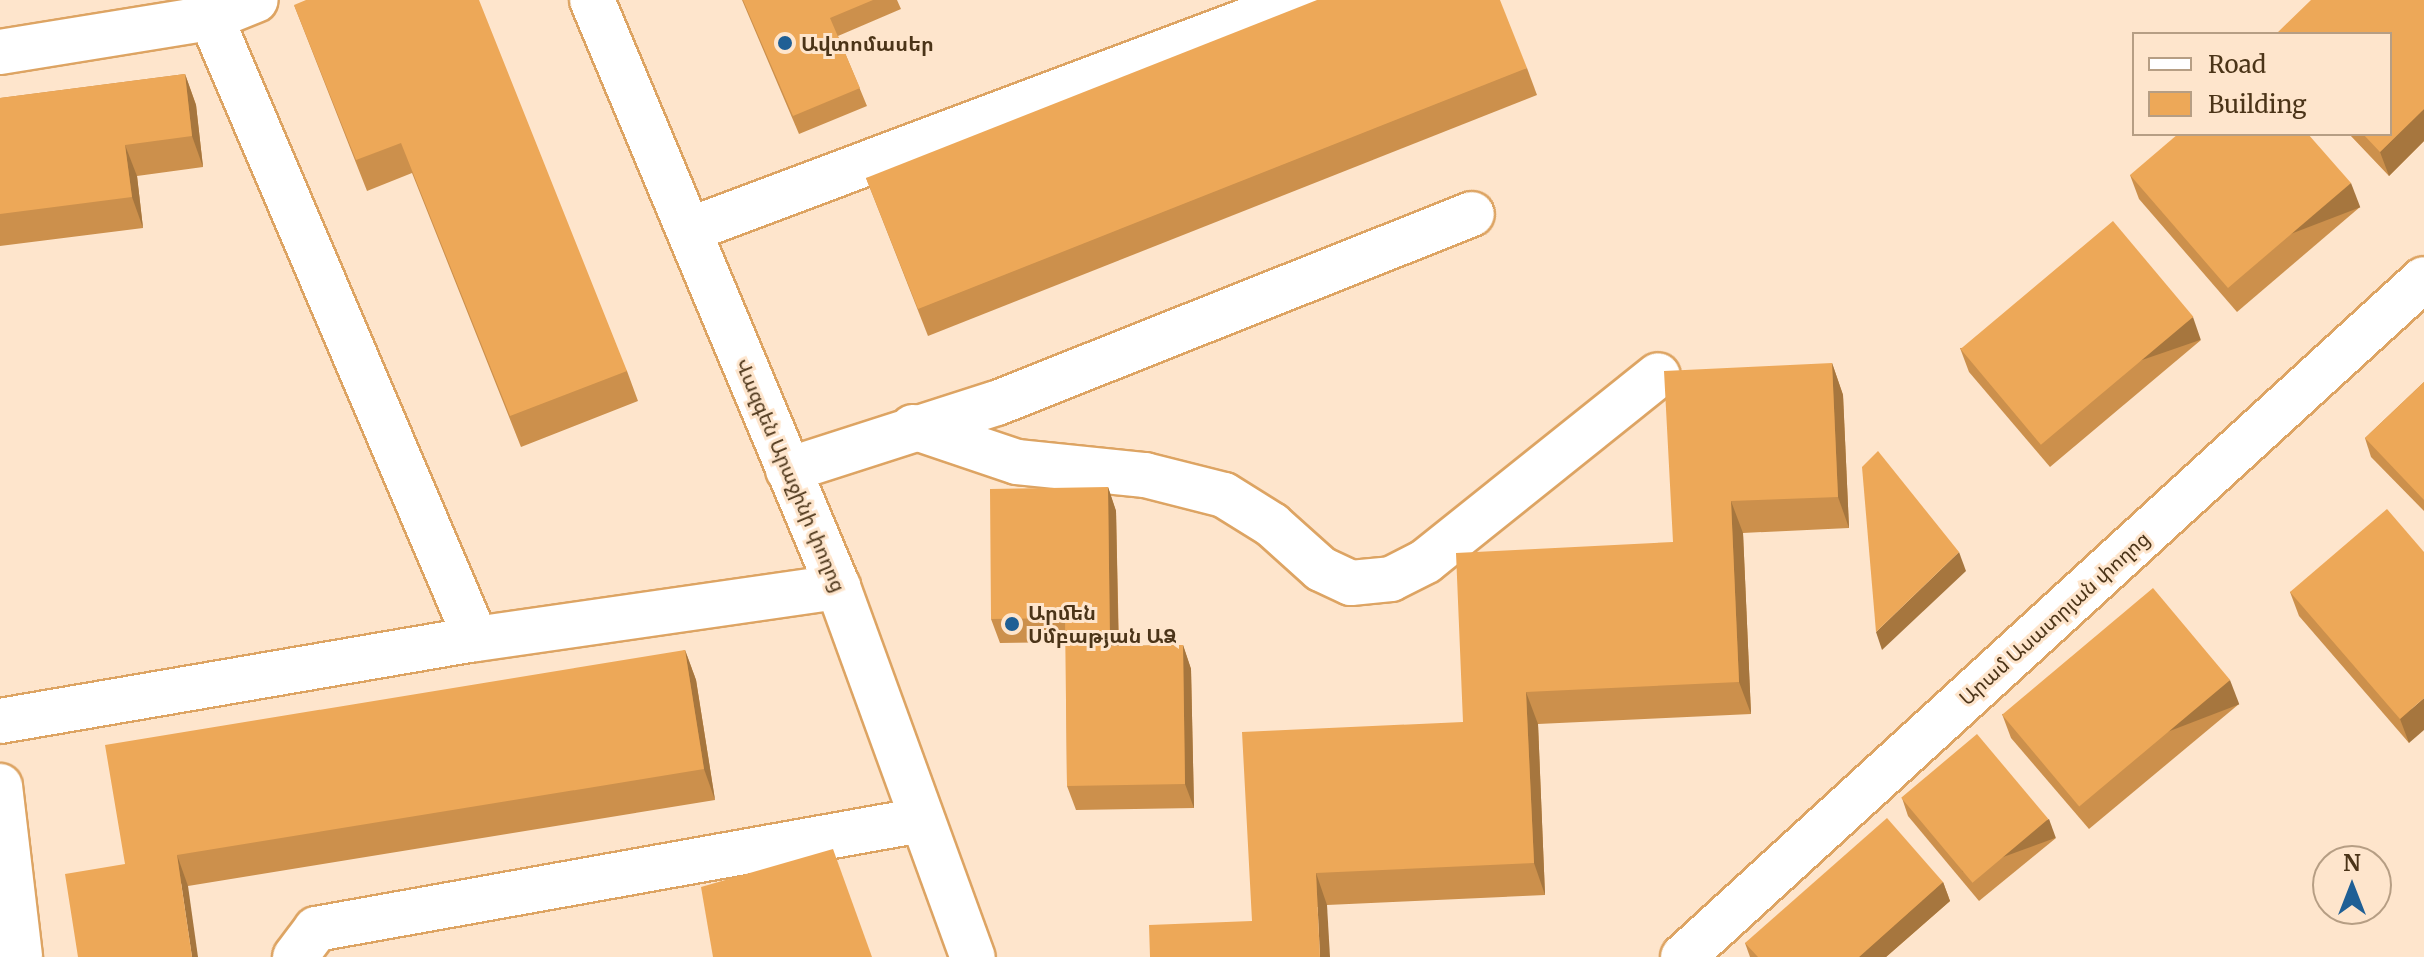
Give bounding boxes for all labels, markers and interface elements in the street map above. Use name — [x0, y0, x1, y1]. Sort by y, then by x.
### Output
place label: Ավտոմասեր — [801, 31, 934, 55]
legend — [2132, 32, 2392, 136]
marker: Ավտոմասեր — [776, 34, 794, 52]
text: Road — [2208, 49, 2266, 80]
text: Building — [2208, 89, 2307, 120]
street label: Վազգեն Արաջինի փողոց — [731, 355, 851, 595]
street label: Արամ Ասատրյան փողոց — [1954, 526, 2154, 710]
place label: Արմեն Սմբաթյան ԱՁ — [1028, 600, 1177, 647]
marker: Արմեն Սմբաթյան ԱՁ — [1003, 615, 1021, 633]
north arrow — [2312, 845, 2392, 925]
text: N — [2343, 849, 2361, 877]

